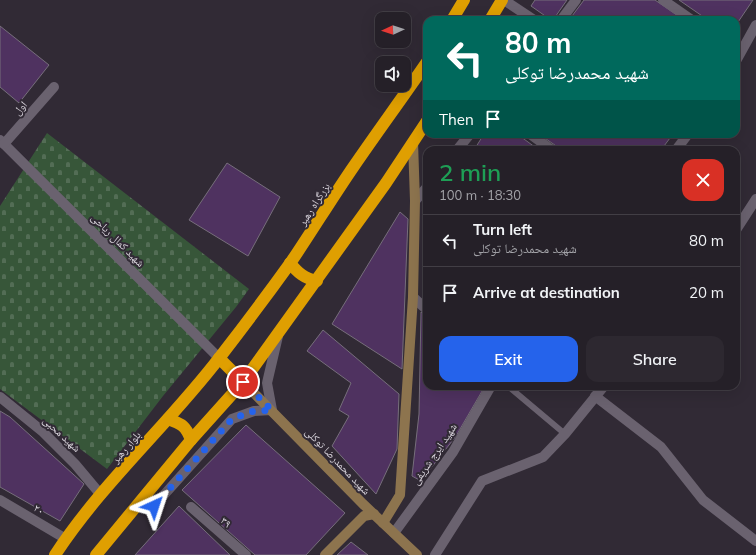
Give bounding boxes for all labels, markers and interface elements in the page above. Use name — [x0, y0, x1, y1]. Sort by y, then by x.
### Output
north arrow — [375, 12, 411, 48]
map controls — [375, 12, 411, 92]
text: 80 m — [505, 25, 571, 60]
icon: left — [439, 32, 491, 84]
button: sound — [375, 56, 411, 92]
text: شهید محمدرضا توکلی — [505, 61, 649, 84]
street label: اول — [10, 98, 30, 118]
icon: arrive — [482, 108, 504, 130]
text: Then — [439, 110, 474, 129]
text: 2 min — [439, 157, 501, 187]
button: close — [682, 159, 724, 201]
street label: بزرگراه رهبر — [294, 180, 333, 229]
text: 100 m · 18:30 — [439, 187, 521, 203]
street label: شهید کمال ریاحی — [88, 210, 148, 270]
text: Turn left — [473, 220, 532, 239]
icon: left — [439, 230, 461, 252]
text: 80 m — [689, 231, 724, 250]
text: شهید محمدرضا توکلی — [473, 240, 577, 256]
icon: arrive — [439, 282, 461, 304]
text: Arrive at destination — [473, 283, 620, 302]
text: 20 m — [689, 283, 724, 302]
button: Exit — [439, 336, 578, 382]
button: Share — [586, 336, 724, 382]
pin — [226, 365, 260, 399]
icon: arrive — [232, 371, 254, 393]
street label: شهید محبی — [40, 413, 84, 455]
street label: شهید ایرج شریفی — [408, 420, 460, 488]
street label: شهید محمدرضا توکلی — [302, 425, 374, 497]
street label: بلوار رهبر — [108, 428, 144, 467]
position arrow — [133, 485, 175, 527]
street label: ۲۰ — [31, 500, 47, 518]
street label: ۳۹ — [218, 513, 234, 531]

